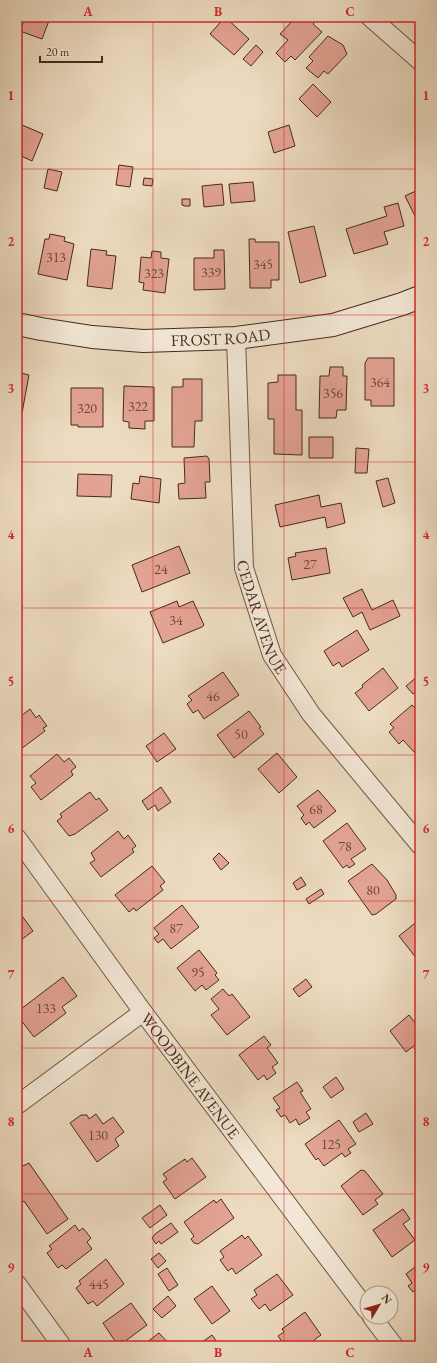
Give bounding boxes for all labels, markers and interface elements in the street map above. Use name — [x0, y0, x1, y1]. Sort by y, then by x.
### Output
text: A — [82, 3, 93, 20]
text: B — [214, 3, 222, 20]
text: C — [345, 3, 355, 20]
scale bar — [40, 38, 102, 64]
text: 20 m — [46, 44, 70, 60]
text: 1 — [8, 87, 15, 104]
text: 1 — [423, 87, 430, 104]
text: 2 — [8, 233, 15, 250]
text: 2 — [423, 233, 430, 250]
house number: 313 — [46, 248, 66, 266]
house number: 345 — [253, 255, 273, 273]
house number: 339 — [201, 263, 221, 281]
house number: 323 — [144, 264, 164, 282]
street label: FROST ROAD — [171, 324, 272, 351]
house number: 364 — [370, 373, 390, 391]
text: 3 — [8, 380, 15, 397]
text: 3 — [423, 380, 430, 397]
house number: 356 — [323, 384, 343, 402]
house number: 322 — [128, 397, 148, 415]
house number: 320 — [77, 399, 97, 417]
text: 4 — [8, 526, 15, 543]
text: 4 — [423, 526, 430, 543]
house number: 27 — [303, 555, 317, 573]
house number: 24 — [154, 560, 168, 578]
street label: CEDAR AVENUE — [233, 560, 292, 678]
house number: 34 — [169, 611, 183, 629]
text: 5 — [8, 673, 14, 690]
text: 5 — [423, 673, 429, 690]
house number: 46 — [206, 687, 220, 705]
house number: 50 — [234, 725, 248, 743]
house number: 68 — [309, 800, 323, 818]
text: 6 — [8, 820, 15, 837]
text: 6 — [423, 820, 430, 837]
house number: 78 — [338, 837, 352, 855]
house number: 80 — [366, 881, 380, 899]
house number: 87 — [169, 919, 183, 937]
house number: 95 — [191, 963, 205, 981]
text: 7 — [8, 966, 15, 983]
text: 7 — [423, 966, 430, 983]
house number: 133 — [36, 999, 56, 1017]
street label: WOODBINE AVENUE — [136, 1008, 244, 1143]
text: 8 — [8, 1113, 15, 1130]
text: 8 — [423, 1113, 430, 1130]
house number: 130 — [88, 1126, 108, 1144]
house number: 125 — [321, 1135, 341, 1153]
text: 9 — [8, 1259, 15, 1276]
text: 9 — [423, 1259, 430, 1276]
house number: 445 — [89, 1275, 109, 1293]
north arrow — [359, 1285, 399, 1325]
text: N — [379, 1291, 395, 1307]
text: A — [82, 1344, 93, 1361]
text: B — [214, 1344, 222, 1361]
text: C — [345, 1344, 355, 1361]

